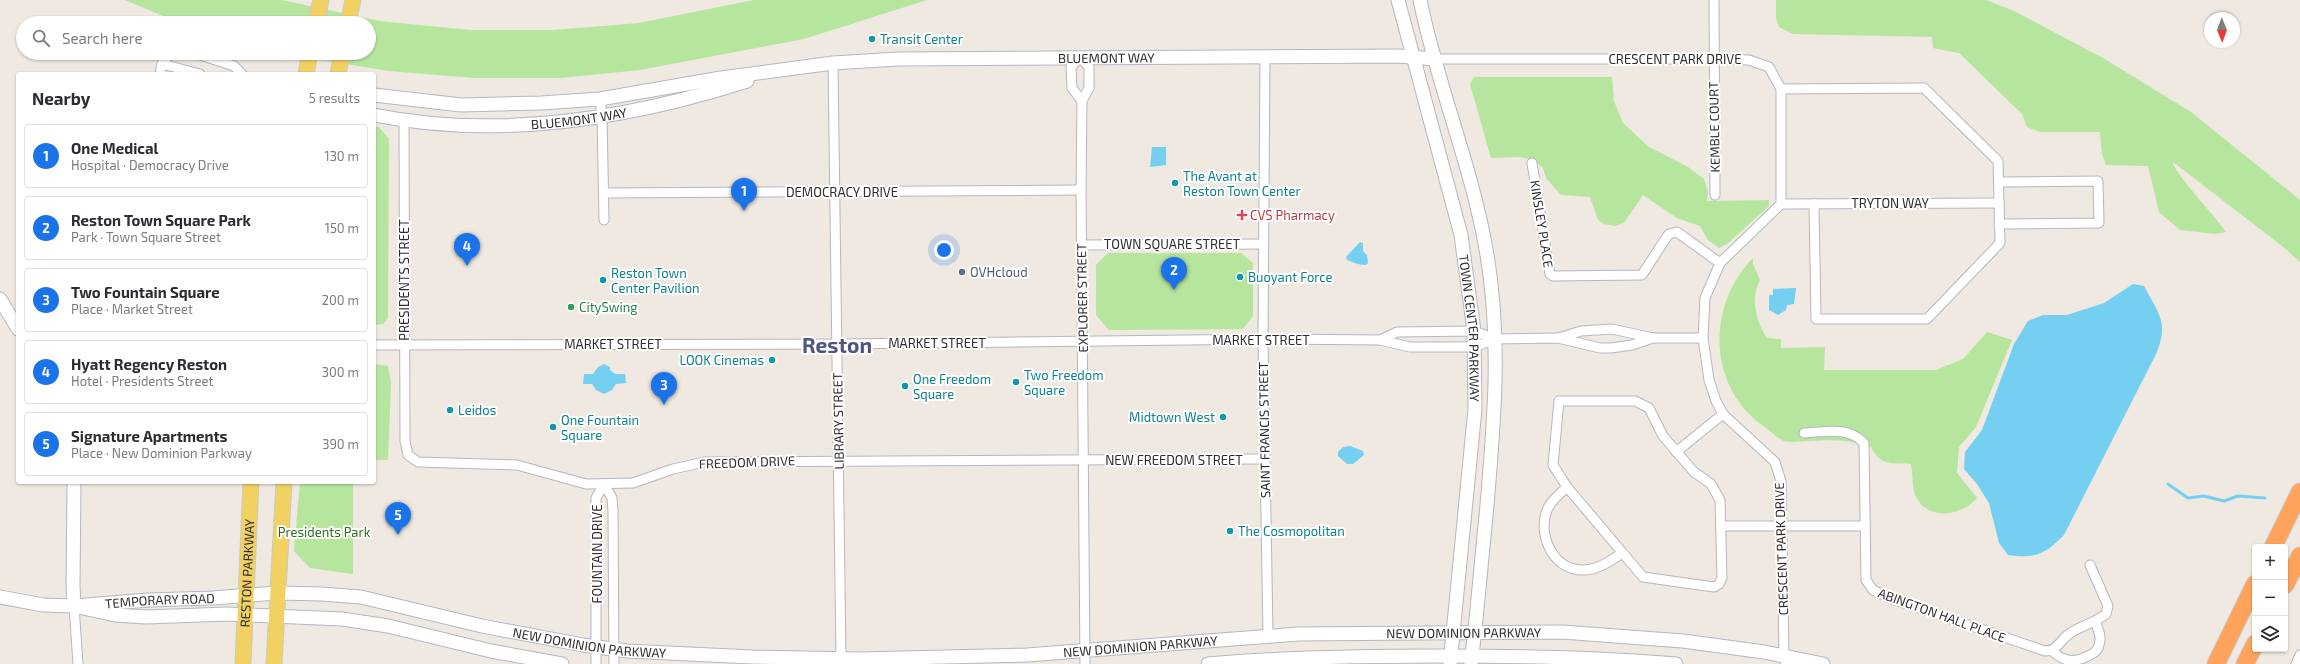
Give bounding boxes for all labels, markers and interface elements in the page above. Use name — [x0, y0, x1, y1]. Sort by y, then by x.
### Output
north arrow — [2204, 12, 2240, 48]
search box — [16, 16, 376, 60]
icon: search — [30, 27, 52, 49]
text: Search here — [62, 29, 143, 47]
place label: Transit Center — [880, 31, 963, 47]
marker: Transit Center — [867, 34, 877, 44]
street label: BLUEMONT WAY — [1058, 49, 1155, 66]
street label: CRESCENT PARK DRIVE — [1608, 51, 1742, 67]
street label: KEMBLE COURT — [1705, 81, 1723, 173]
text: Nearby — [32, 88, 90, 108]
text: 5 results — [309, 90, 360, 106]
street label: BLUEMONT WAY — [530, 104, 629, 132]
text: One Medical — [71, 139, 158, 157]
text: 1 — [43, 148, 49, 164]
text: 130 m — [324, 148, 359, 164]
text: Hospital · Democracy Drive — [71, 157, 229, 173]
place label: The Avant at Reston Town Center — [1183, 168, 1301, 199]
pin: 1 — [731, 178, 757, 211]
marker: The Avant at Reston Town Center — [1170, 178, 1180, 188]
street label: KINSLEY PLACE — [1527, 179, 1557, 269]
street label: DEMOCRACY DRIVE — [786, 184, 898, 200]
street label: TRYTON WAY — [1851, 195, 1929, 211]
place label: CVS Pharmacy — [1250, 207, 1335, 223]
marker: CVS Pharmacy — [1237, 210, 1247, 220]
text: Reston Town Square Park — [71, 211, 251, 229]
street label: PRESIDENTS STREET — [396, 219, 412, 341]
text: 2 — [42, 220, 50, 236]
text: 150 m — [325, 220, 359, 236]
text: Park · Town Square Street — [71, 229, 221, 245]
pin: 4 — [454, 233, 480, 266]
street label: TOWN SQUARE STREET — [1104, 236, 1241, 252]
your location — [934, 240, 954, 260]
street label: EXPLORER STREET — [1073, 243, 1091, 353]
street label: TOWN CENTER PARKWAY — [1456, 253, 1483, 403]
pin: 2 — [1161, 257, 1187, 290]
place label: OVHcloud — [970, 264, 1028, 280]
place label: Reston Town Center Pavilion — [611, 265, 700, 296]
marker: OVHcloud — [957, 267, 967, 277]
place label: Buoyant Force — [1248, 269, 1333, 285]
marker: Buoyant Force — [1235, 272, 1245, 282]
marker: Reston Town Center Pavilion — [598, 275, 608, 285]
text: Two Fountain Square — [71, 283, 220, 301]
text: 3 — [42, 292, 50, 308]
text: 200 m — [322, 292, 359, 308]
place label: CitySwing — [579, 299, 637, 315]
text: Place · Market Street — [71, 301, 193, 317]
marker: CitySwing — [566, 302, 576, 312]
district label: Reston — [802, 332, 872, 357]
street label: MARKET STREET — [1212, 332, 1310, 348]
street label: MARKET STREET — [888, 335, 986, 351]
street label: MARKET STREET — [564, 336, 662, 352]
place label: LOOK Cinemas — [679, 352, 764, 368]
text: Hyatt Regency Reston — [71, 355, 227, 373]
marker: LOOK Cinemas — [767, 355, 777, 365]
street label: SAINT FRANCIS STREET — [1255, 361, 1273, 498]
text: 4 — [42, 364, 50, 380]
text: 300 m — [322, 364, 359, 380]
place label: Two Freedom Square — [1024, 367, 1104, 398]
place label: One Freedom Square — [913, 371, 991, 402]
pin: 3 — [651, 372, 677, 405]
street label: LIBRARY STREET — [829, 372, 847, 470]
text: Hotel · Presidents Street — [71, 373, 213, 389]
marker: Two Freedom Square — [1011, 377, 1021, 387]
marker: One Freedom Square — [900, 381, 910, 391]
place label: Leidos — [458, 402, 496, 418]
marker: Leidos — [445, 405, 455, 415]
place label: Midtown West — [1129, 409, 1215, 425]
place label: One Fountain Square — [561, 412, 639, 443]
marker: Midtown West — [1218, 412, 1228, 422]
marker: One Fountain Square — [548, 422, 558, 432]
text: Signature Apartments — [71, 427, 228, 445]
text: 5 — [42, 436, 50, 452]
text: 390 m — [322, 436, 359, 452]
text: Place · New Dominion Parkway — [71, 445, 252, 461]
street label: FREEDOM DRIVE — [699, 452, 795, 472]
street label: NEW FREEDOM STREET — [1105, 452, 1243, 468]
street label: CRESCENT PARK DRIVE — [1771, 482, 1791, 616]
pin: 5 — [385, 502, 411, 535]
street label: FOUNTAIN DRIVE — [589, 504, 605, 604]
street label: RESTON PARKWAY — [237, 518, 257, 628]
place label: The Cosmopolitan — [1238, 523, 1345, 539]
park label: Presidents Park — [278, 524, 371, 540]
marker: The Cosmopolitan — [1225, 526, 1235, 536]
map controls — [2252, 544, 2288, 652]
button: + — [2252, 544, 2288, 580]
button: − — [2252, 580, 2288, 616]
street label: ABINGTON HALL PLACE — [1876, 584, 2008, 646]
street label: TEMPORARY ROAD — [104, 590, 215, 612]
button: layers — [2252, 616, 2288, 652]
street label: NEW DOMINION PARKWAY — [512, 624, 667, 661]
street label: NEW DOMINION PARKWAY — [1386, 624, 1542, 641]
street label: NEW DOMINION PARKWAY — [1062, 632, 1219, 660]

